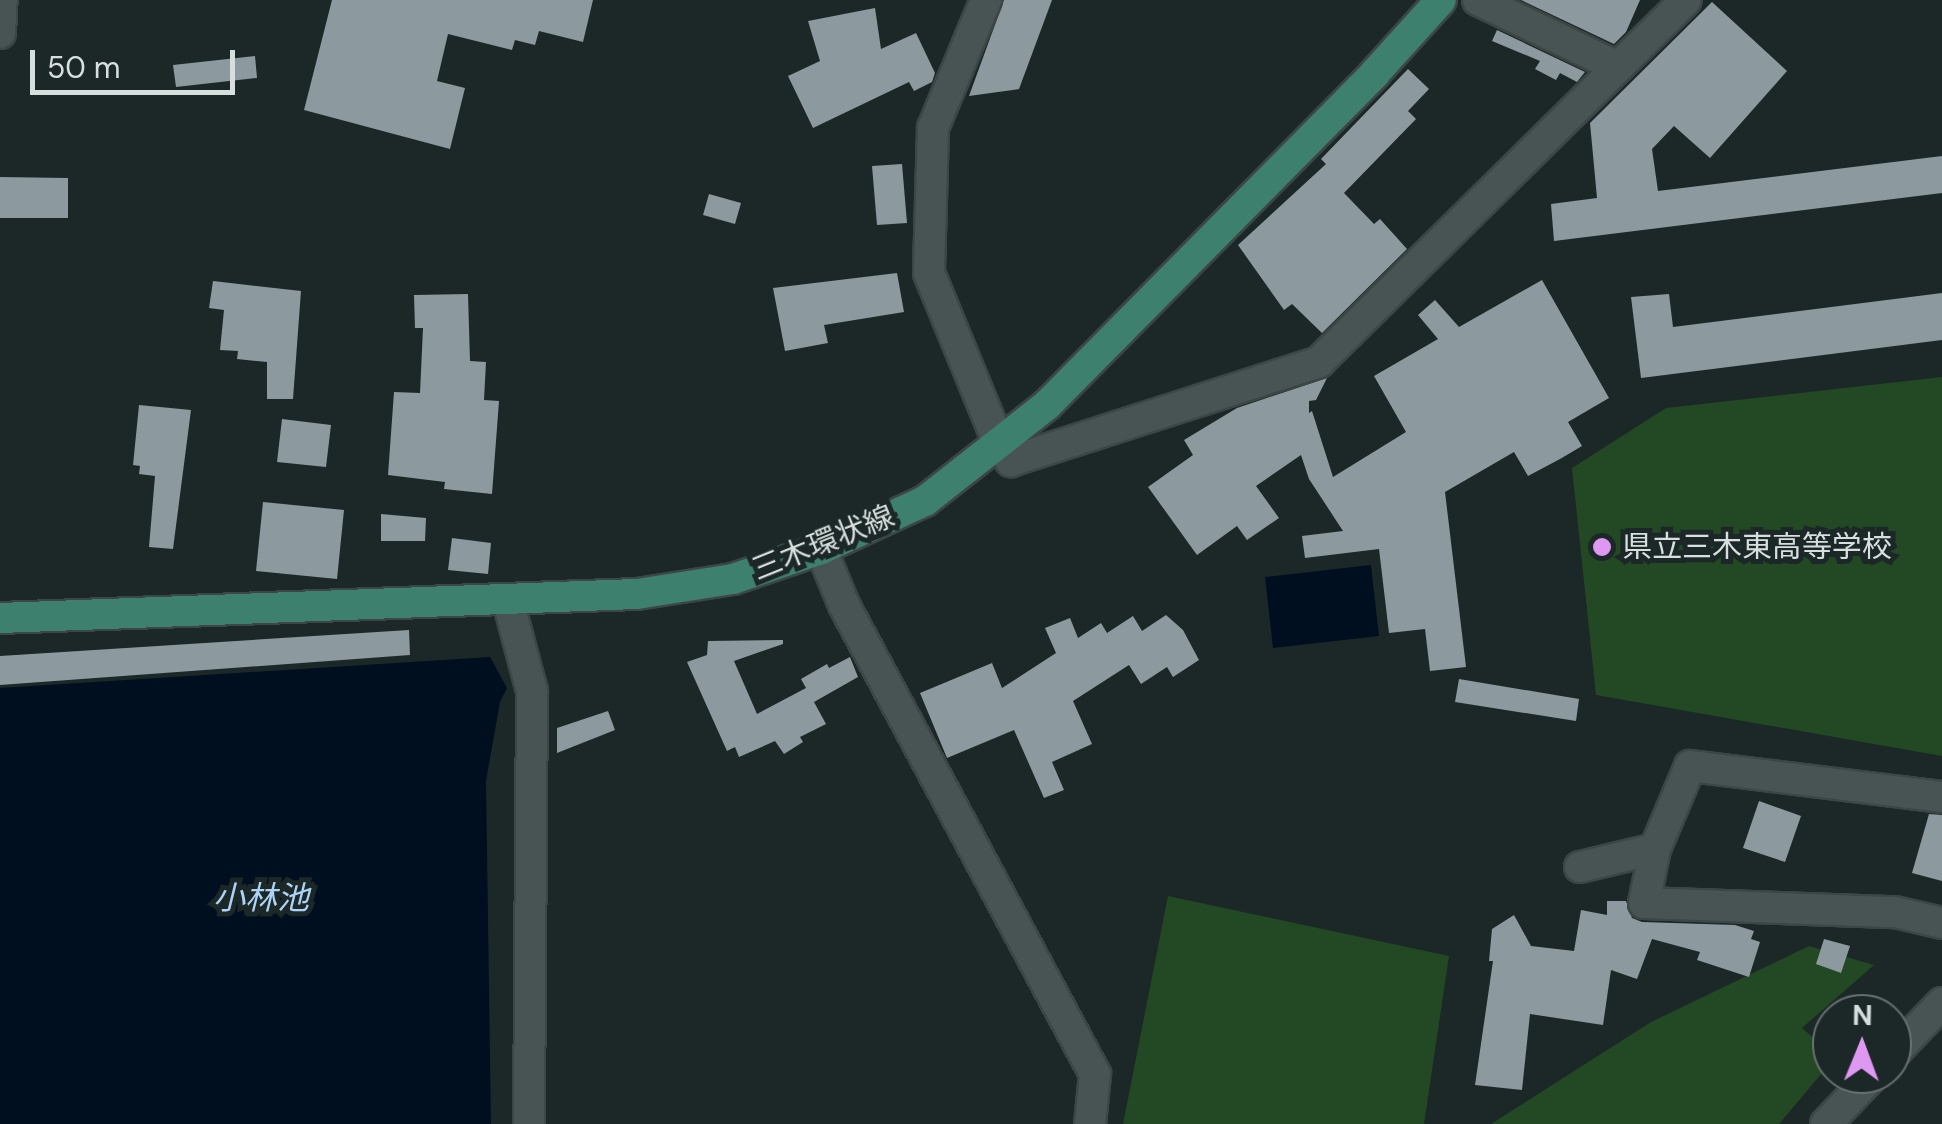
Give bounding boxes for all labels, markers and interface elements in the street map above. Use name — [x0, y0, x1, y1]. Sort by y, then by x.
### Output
scale bar — [35, 30, 240, 92]
text: 50 m — [47, 48, 121, 87]
street label: 三木環状線 — [747, 498, 899, 588]
place label: 県立三木東高等学校 — [1622, 529, 1892, 565]
marker: 県立三木東高等学校 — [1591, 536, 1613, 558]
water label: 小林池 — [213, 879, 309, 917]
north arrow — [1812, 994, 1912, 1094]
text: N — [1852, 997, 1873, 1034]

